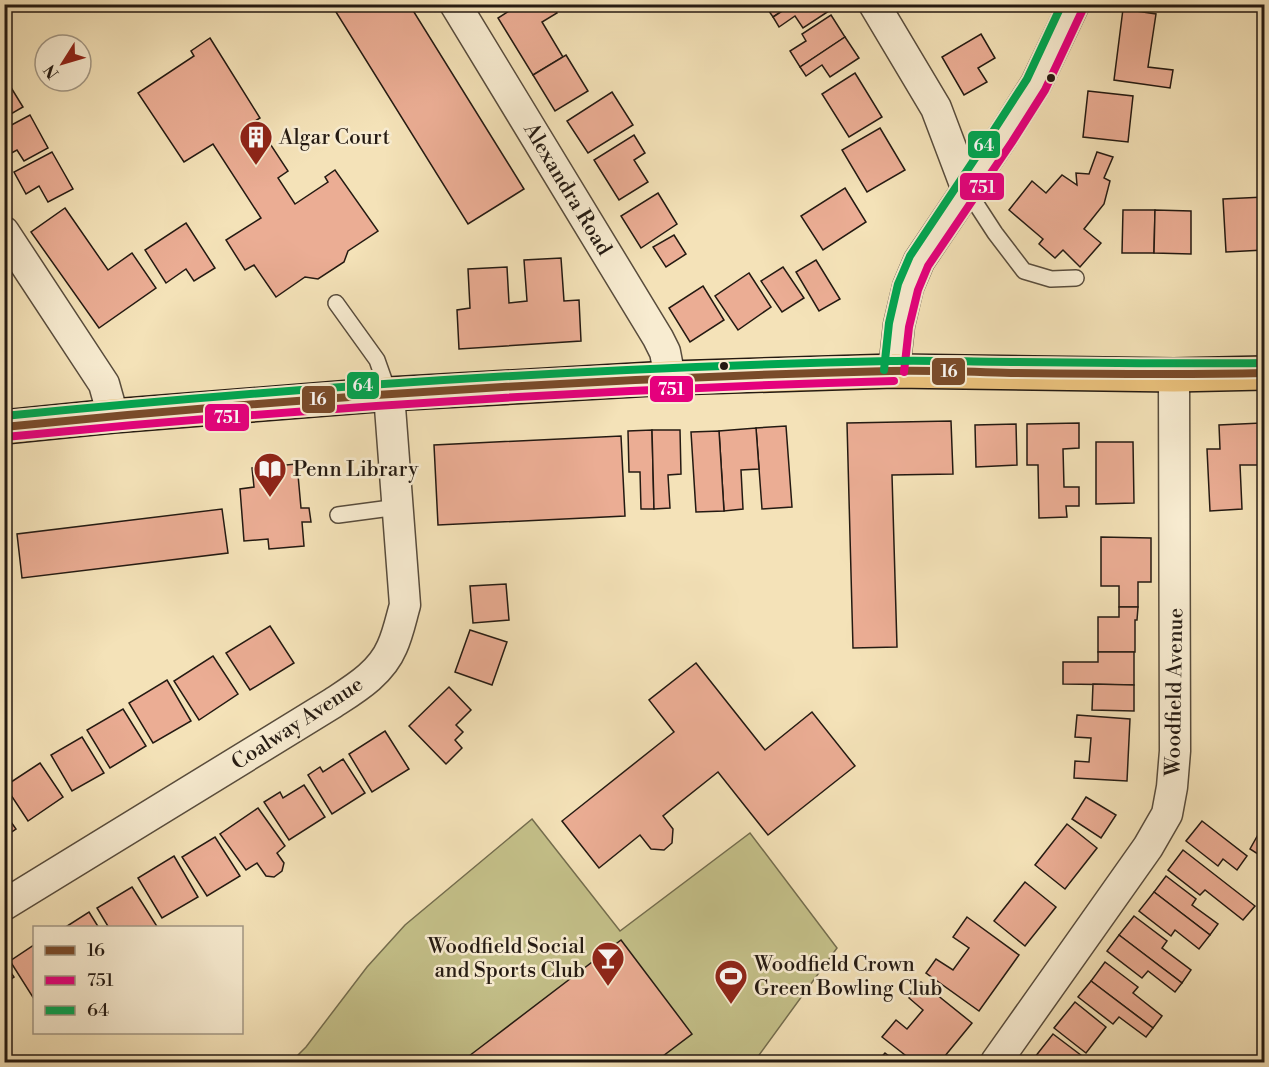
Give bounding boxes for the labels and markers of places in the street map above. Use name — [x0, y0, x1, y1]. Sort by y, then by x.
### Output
unlabelled marker — [1045, 72, 1057, 84]
building icon: Algar Court — [238, 119, 274, 166]
place label: Algar Court — [278, 125, 390, 151]
unlabelled marker — [718, 360, 730, 372]
library icon: Penn Library — [252, 451, 288, 498]
place label: Penn Library — [293, 457, 419, 483]
place label: Woodfield Social and Sports Club — [427, 934, 585, 984]
bar icon: Woodfield Social and Sports Club — [590, 940, 626, 987]
place label: Woodfield Crown Green Bowling Club — [753, 952, 943, 1002]
sports icon: Woodfield Crown Green Bowling Club — [713, 958, 749, 1005]

